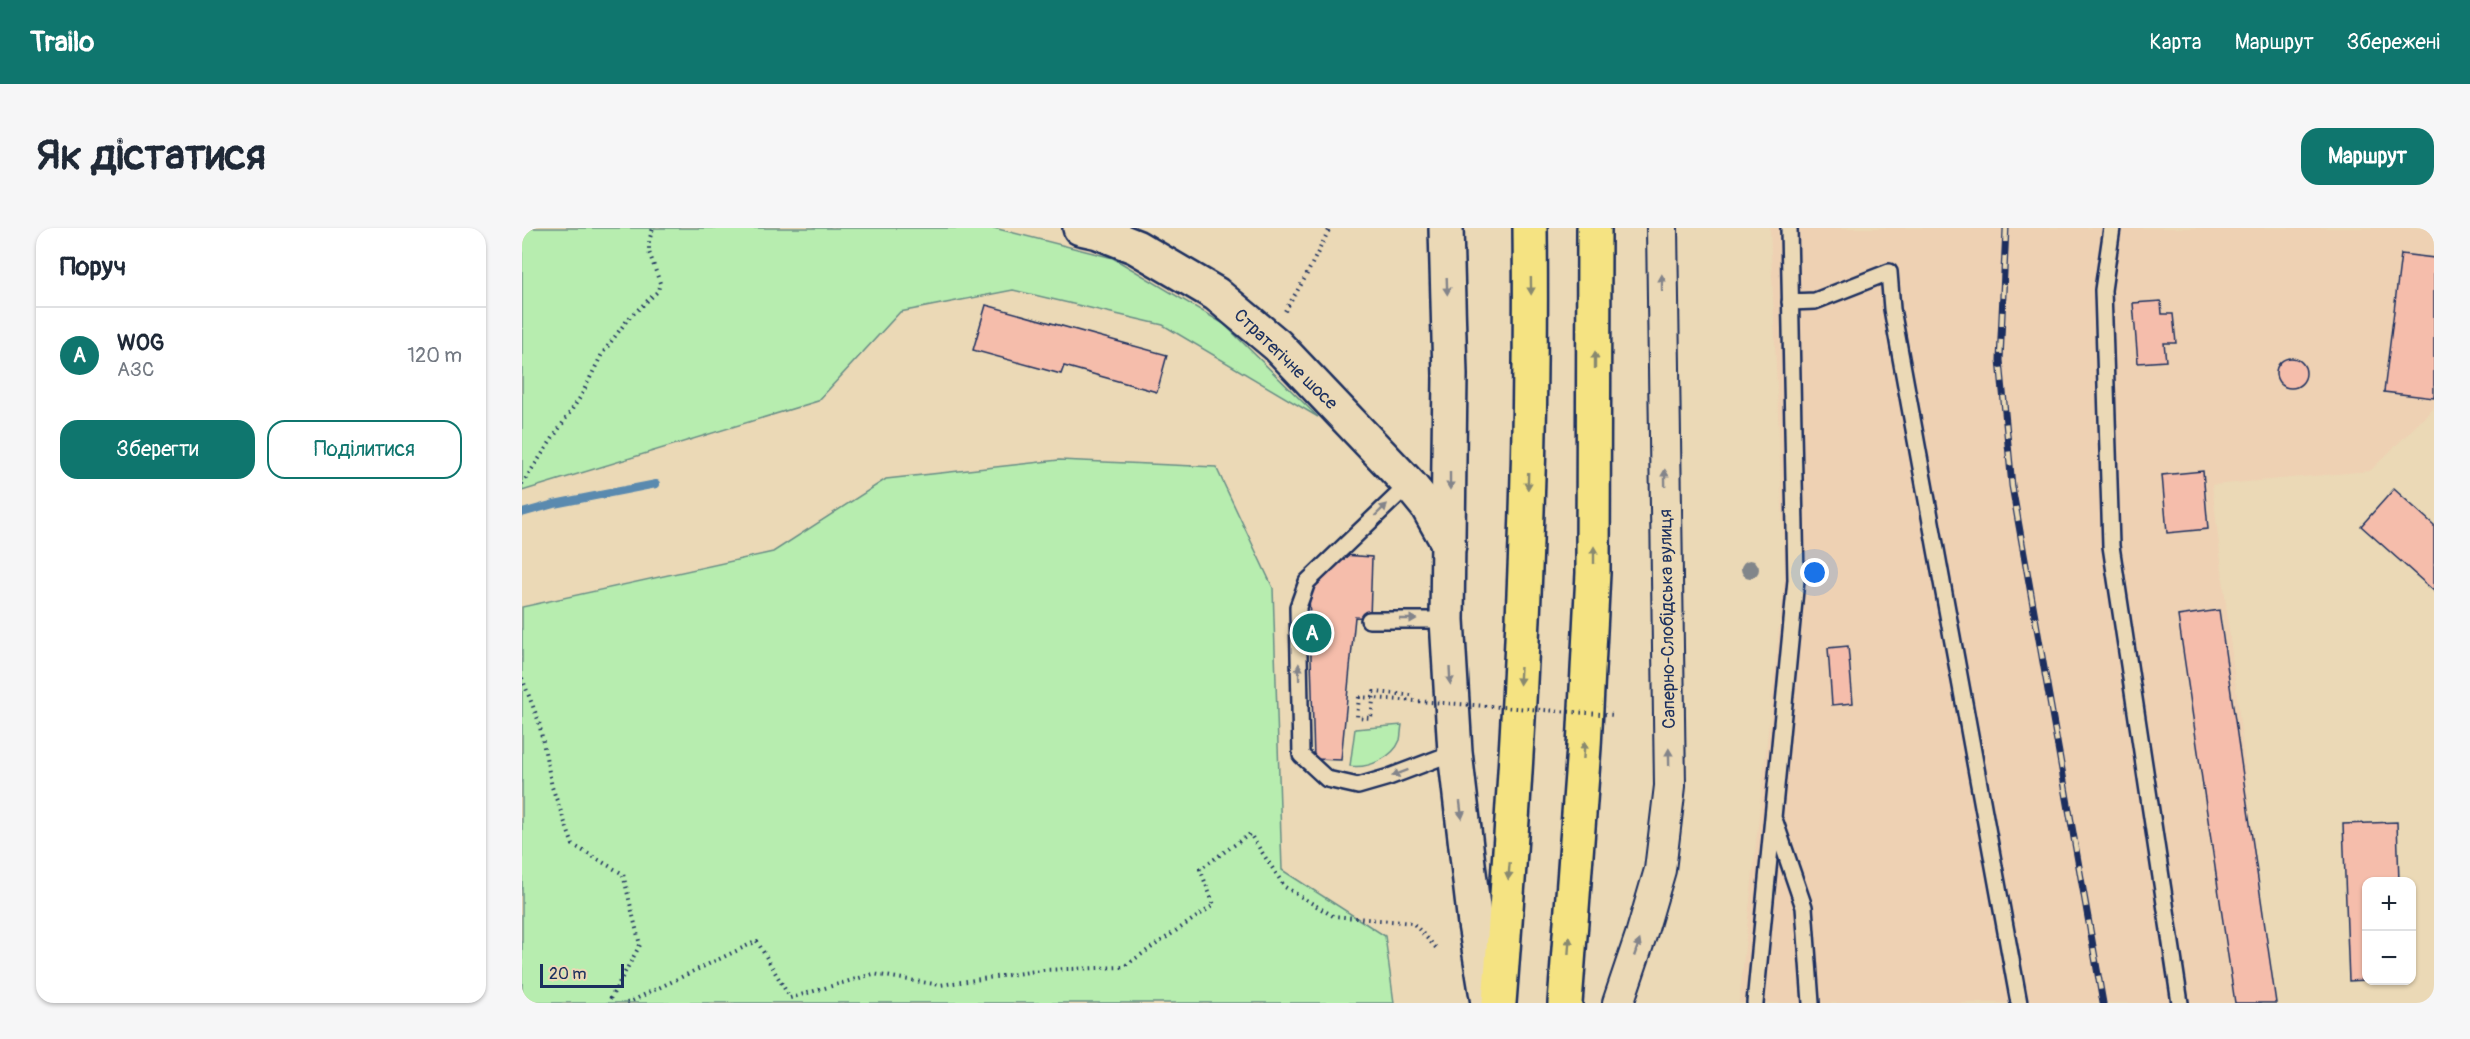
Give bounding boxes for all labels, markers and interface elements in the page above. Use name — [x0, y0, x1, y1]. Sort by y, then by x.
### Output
text: Trailo — [30, 25, 94, 60]
text: Карта — [2150, 29, 2202, 56]
text: Маршрут — [2235, 29, 2314, 56]
text: Збережені — [2347, 29, 2440, 56]
button: Маршрут — [2301, 128, 2434, 185]
text: Як дістатися — [36, 130, 266, 182]
text: Поруч — [60, 251, 126, 283]
one-way arrow — [1658, 273, 1667, 292]
one-way arrow — [1443, 277, 1452, 296]
one-way arrow — [1526, 277, 1536, 296]
street label: Стратегічне шосе — [1229, 304, 1342, 415]
text: WOG — [117, 329, 164, 357]
text: A — [73, 343, 86, 368]
text: 120 m — [407, 343, 462, 368]
one-way arrow — [1590, 351, 1600, 370]
text: АЗС — [117, 357, 154, 382]
button: Зберегти — [60, 420, 255, 479]
button: Поділитися — [267, 420, 462, 479]
one-way arrow — [1660, 468, 1670, 487]
one-way arrow — [1445, 472, 1455, 491]
one-way arrow — [1523, 472, 1533, 491]
one-way arrow — [1374, 503, 1388, 517]
street label: Саперно-Слобідська вулиця — [1654, 509, 1681, 729]
one-way arrow — [1589, 546, 1599, 565]
your location — [1800, 558, 1829, 587]
pin: A — [1292, 610, 1332, 656]
one-way arrow — [1399, 614, 1418, 624]
one-way arrow — [1294, 662, 1304, 681]
one-way arrow — [1446, 667, 1455, 686]
one-way arrow — [1516, 667, 1525, 686]
one-way arrow — [1579, 741, 1588, 760]
one-way arrow — [1664, 747, 1674, 766]
one-way arrow — [1391, 769, 1409, 779]
one-way arrow — [1456, 800, 1466, 819]
one-way arrow — [1505, 862, 1514, 881]
map controls — [2362, 877, 2416, 985]
button: + — [2362, 877, 2416, 931]
button: − — [2362, 931, 2416, 985]
one-way arrow — [1564, 935, 1574, 954]
one-way arrow — [1633, 939, 1643, 957]
scale bar — [540, 961, 624, 988]
text: 20 m — [549, 964, 587, 984]

